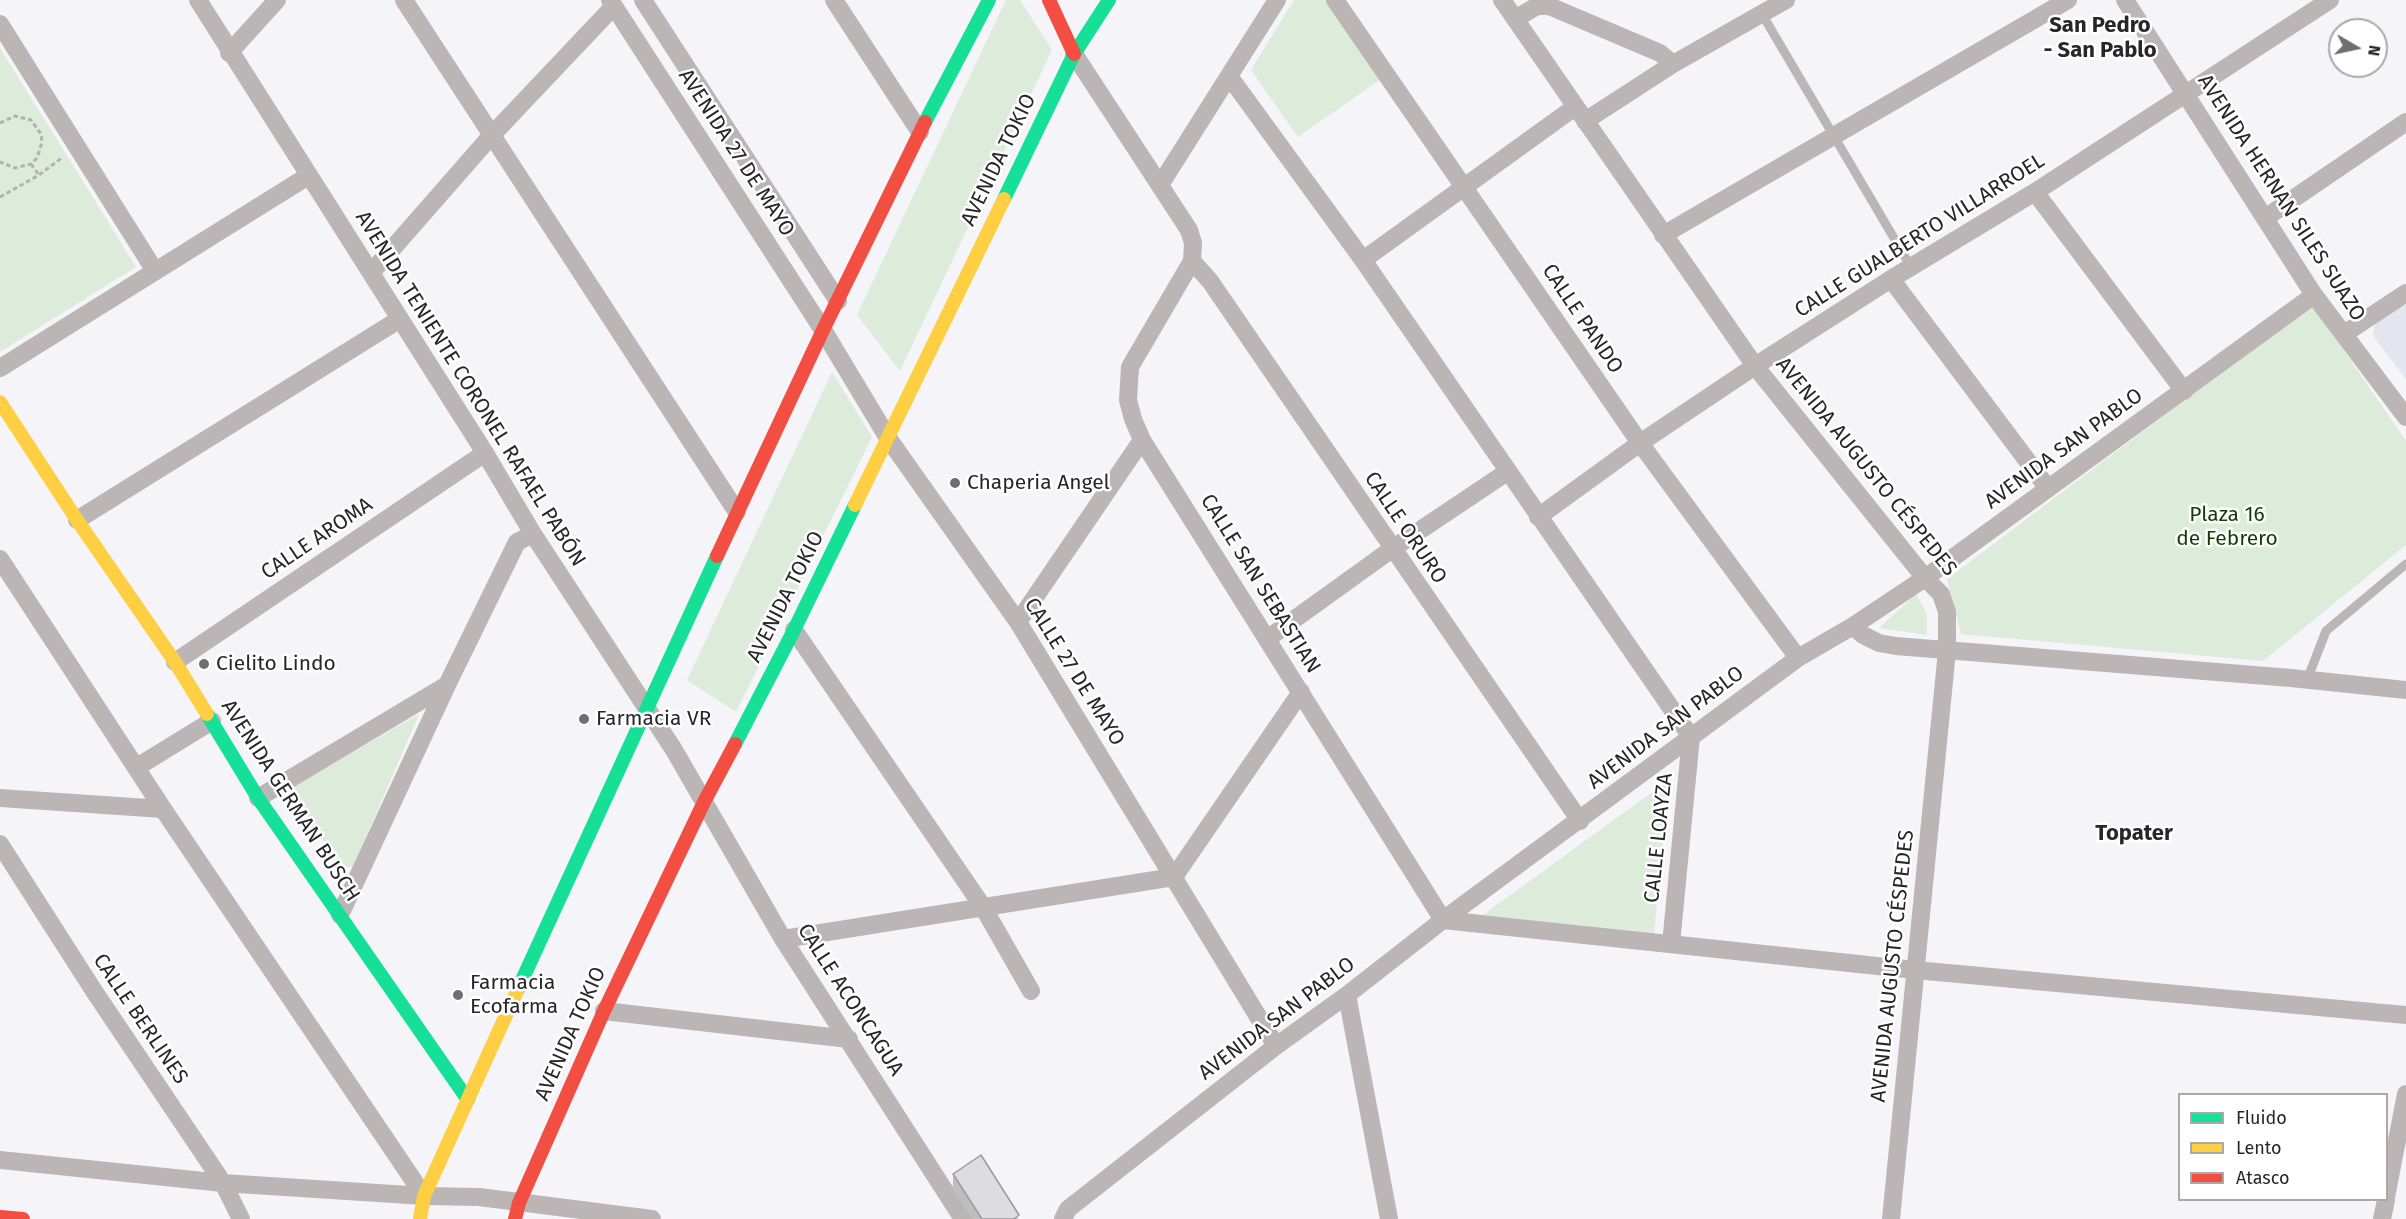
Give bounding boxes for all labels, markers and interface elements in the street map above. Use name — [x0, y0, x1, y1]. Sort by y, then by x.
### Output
district label: San Pedro - San Pablo — [2043, 13, 2157, 64]
north arrow — [2328, 18, 2388, 78]
text: N — [2364, 44, 2385, 57]
street label: AVENIDA 27 DE MAYO — [673, 65, 799, 241]
street label: AVENIDA HERNAN SILES SUAZO — [2192, 70, 2370, 326]
street label: AVENIDA TOKIO — [956, 90, 1042, 230]
street label: CALLE GUALBERTO VILLARROEL — [1790, 149, 2050, 323]
street label: AVENIDA TENIENTE CORONEL RAFAEL PABÓN — [350, 207, 590, 571]
street label: CALLE PANDO — [1536, 259, 1628, 379]
street label: AVENIDA AUGUSTO CÉSPEDES — [1770, 353, 1962, 581]
street label: AVENIDA SAN PABLO — [1980, 383, 2148, 515]
street label: CALLE ORURO — [1358, 467, 1452, 589]
place label: Chaperia Angel — [967, 470, 1110, 496]
marker: Chaperia Angel — [948, 476, 962, 490]
street label: CALLE SAN SEBASTIAN — [1195, 490, 1325, 678]
street label: CALLE AROMA — [257, 493, 377, 585]
park label: Plaza 16 de Febrero — [2176, 502, 2278, 552]
street label: AVENIDA TOKIO — [742, 527, 830, 667]
street label: CALLE 27 DE MAYO — [1018, 593, 1130, 751]
place label: Cielito Lindo — [216, 651, 336, 677]
marker: Cielito Lindo — [197, 657, 211, 671]
street label: AVENIDA SAN PABLO — [1583, 661, 1749, 795]
street label: AVENIDA GERMAN BUSCH — [215, 695, 365, 907]
place label: Farmacia VR — [596, 706, 711, 732]
marker: Farmacia VR — [577, 712, 591, 726]
street label: CALLE LOAYZA — [1640, 772, 1678, 904]
district label: Topater — [2095, 821, 2173, 847]
street label: AVENIDA AUGUSTO CÉSPEDES — [1866, 829, 1920, 1103]
street label: CALLE ACONCAGUA — [791, 919, 909, 1081]
street label: CALLE BERLINES — [87, 949, 193, 1089]
street label: AVENIDA SAN PABLO — [1194, 952, 1360, 1086]
street label: AVENIDA TOKIO — [530, 963, 612, 1105]
place label: Farmacia Ecofarma — [470, 970, 558, 1020]
marker: Farmacia Ecofarma — [451, 988, 465, 1002]
legend — [2178, 1093, 2388, 1201]
text: Fluido — [2236, 1107, 2287, 1129]
text: Lento — [2236, 1137, 2282, 1159]
text: Atasco — [2236, 1167, 2289, 1189]

